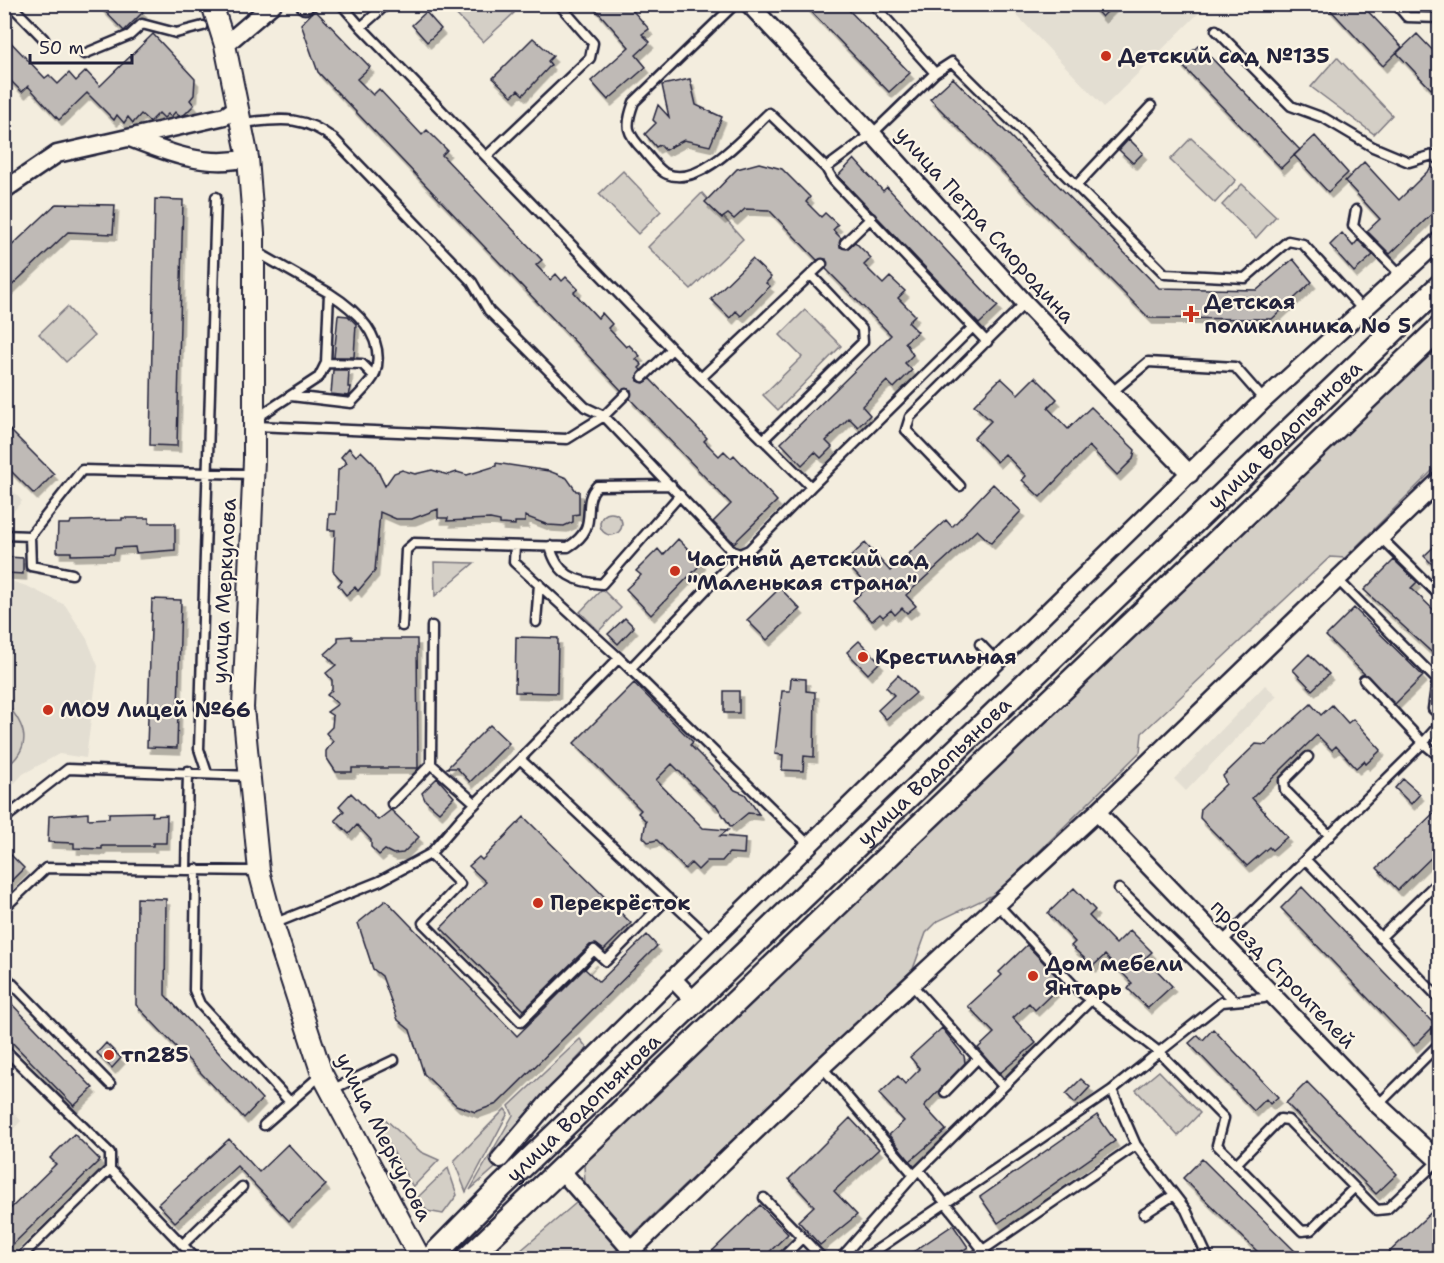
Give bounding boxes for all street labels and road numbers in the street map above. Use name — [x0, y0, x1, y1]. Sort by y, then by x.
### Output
street label: улица Петра Смородина — [889, 121, 1081, 329]
street label: улица Водопьянова — [1202, 354, 1368, 516]
street label: улица Меркулова — [205, 497, 243, 685]
street label: улица Водопьянова — [851, 691, 1017, 852]
street label: проезд Строителей — [1204, 893, 1362, 1055]
street label: улица Водопьянова — [500, 1027, 667, 1188]
street label: улица Меркулова — [329, 1048, 439, 1226]

